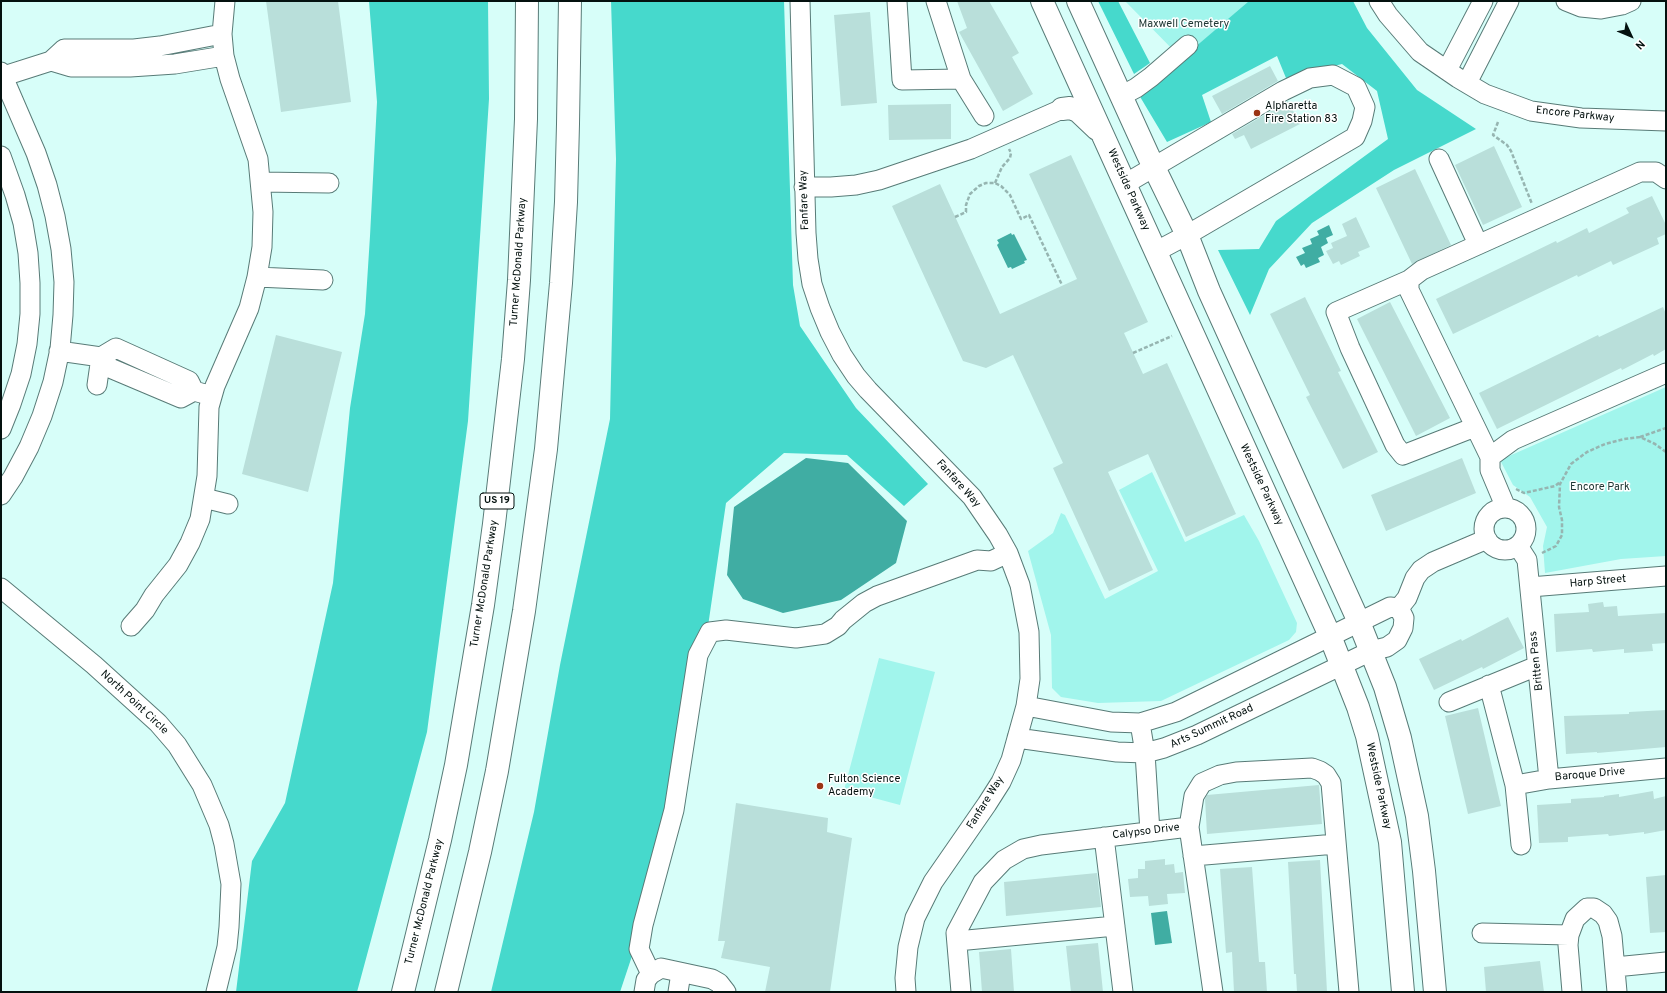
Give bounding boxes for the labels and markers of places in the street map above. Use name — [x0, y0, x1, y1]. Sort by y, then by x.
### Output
place label: Alpharetta Fire Station 83 — [1265, 100, 1338, 126]
marker: Alpharetta Fire Station 83 — [1252, 108, 1262, 118]
place label: Fulton Science Academy — [828, 773, 900, 799]
marker: Fulton Science Academy — [815, 781, 825, 791]

